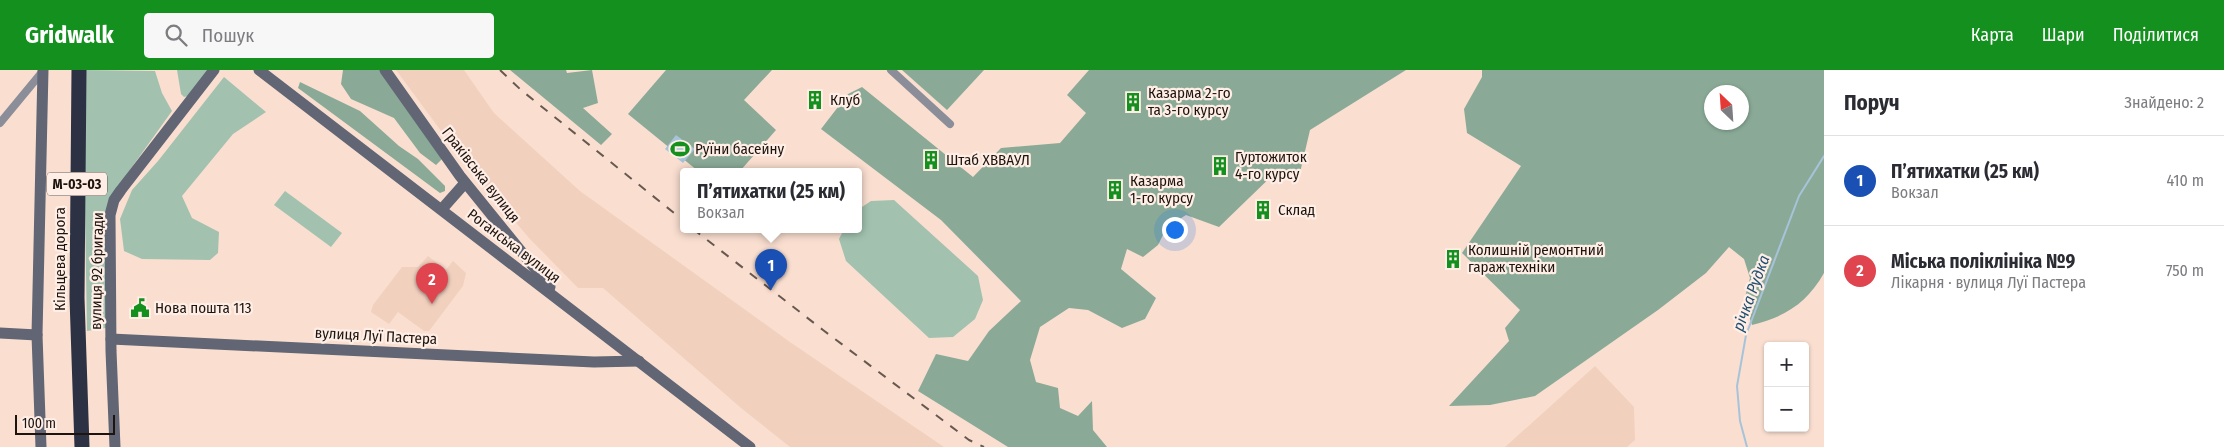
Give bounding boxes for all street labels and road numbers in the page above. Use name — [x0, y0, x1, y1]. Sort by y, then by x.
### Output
street label: Граківська вулиця — [438, 124, 524, 226]
road number: М-03-03 — [47, 172, 107, 196]
street label: Роганська вулиця — [464, 205, 564, 287]
street label: Кільцева дорога — [51, 207, 69, 311]
street label: вулиця 92 бригади — [87, 212, 107, 330]
street label: вулиця Луї Пастера — [314, 324, 438, 348]

